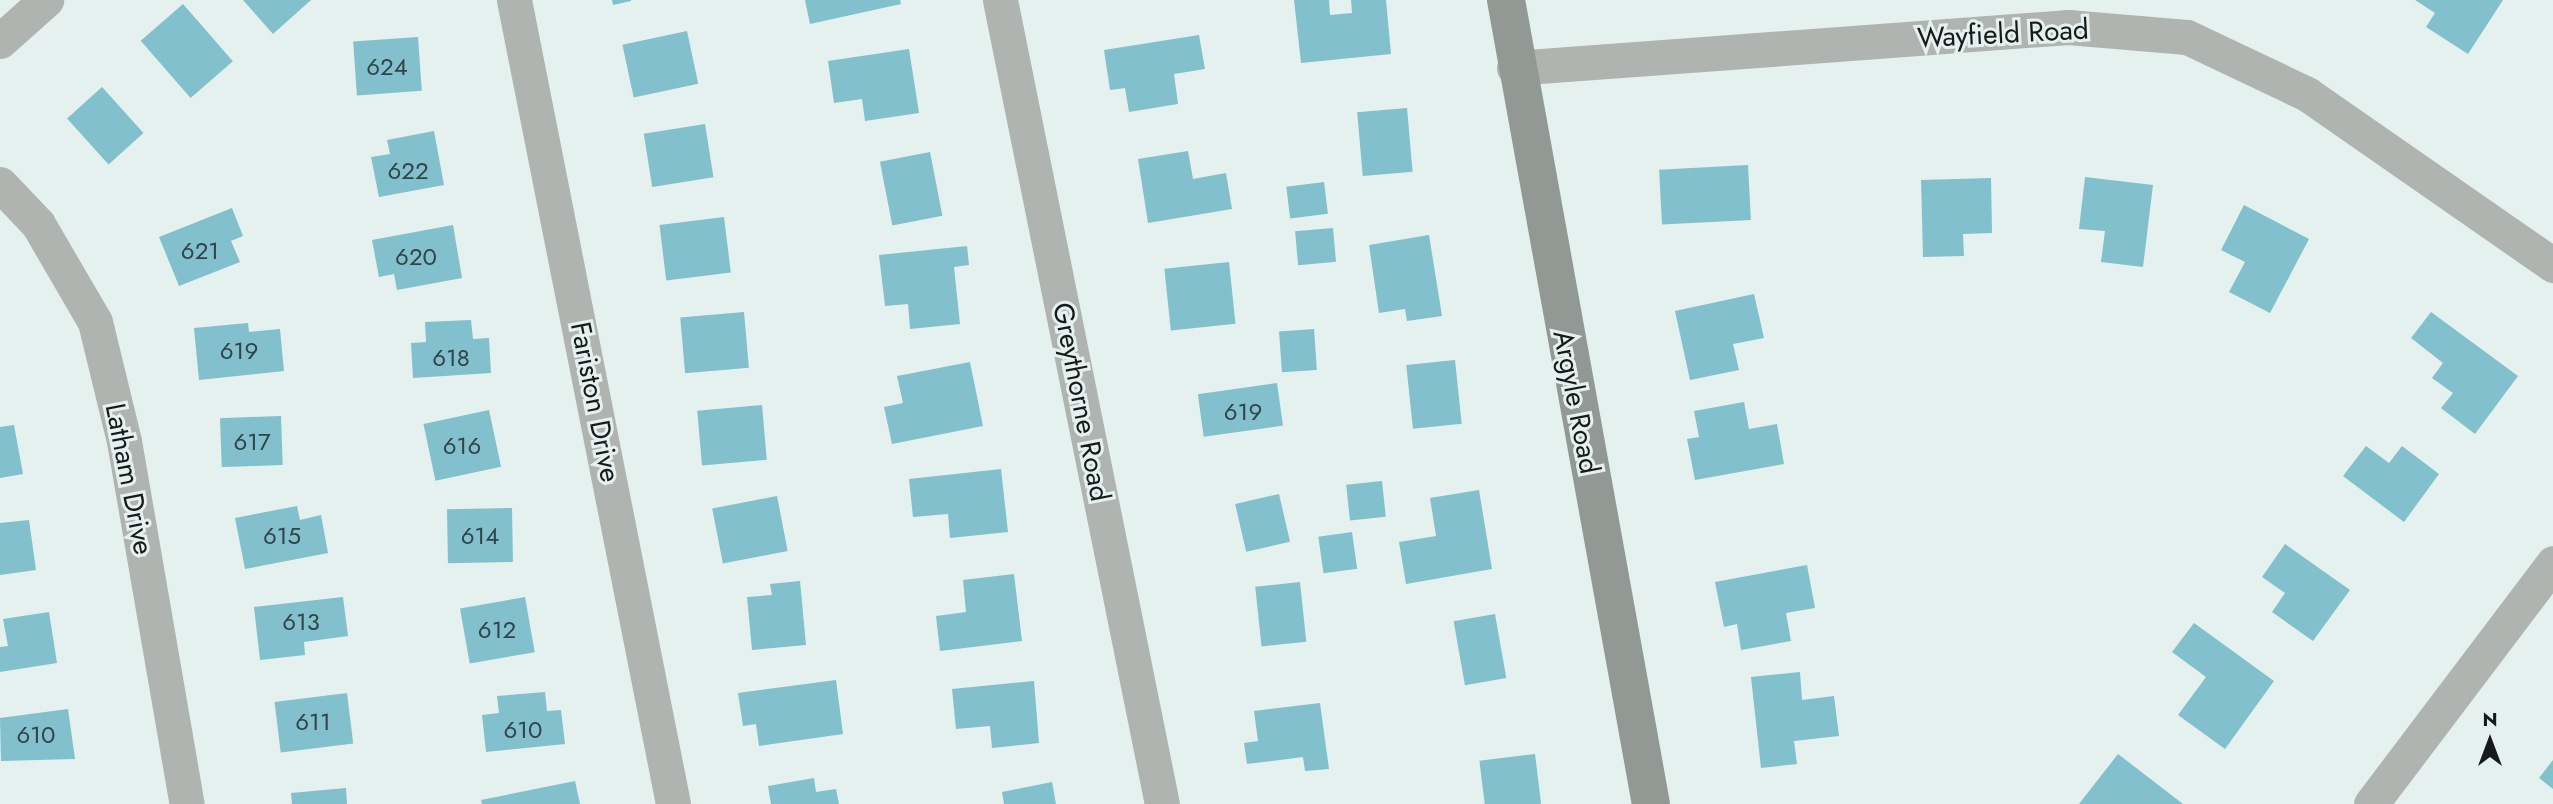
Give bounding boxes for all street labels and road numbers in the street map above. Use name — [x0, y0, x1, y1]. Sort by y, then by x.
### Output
street label: Wayfield Road — [1917, 13, 2089, 55]
street label: Greythorne Road — [1045, 300, 1117, 504]
street label: Fariston Drive — [563, 319, 627, 485]
street label: Argyle Road — [1546, 327, 1606, 477]
street label: Latham Drive — [98, 400, 160, 558]

